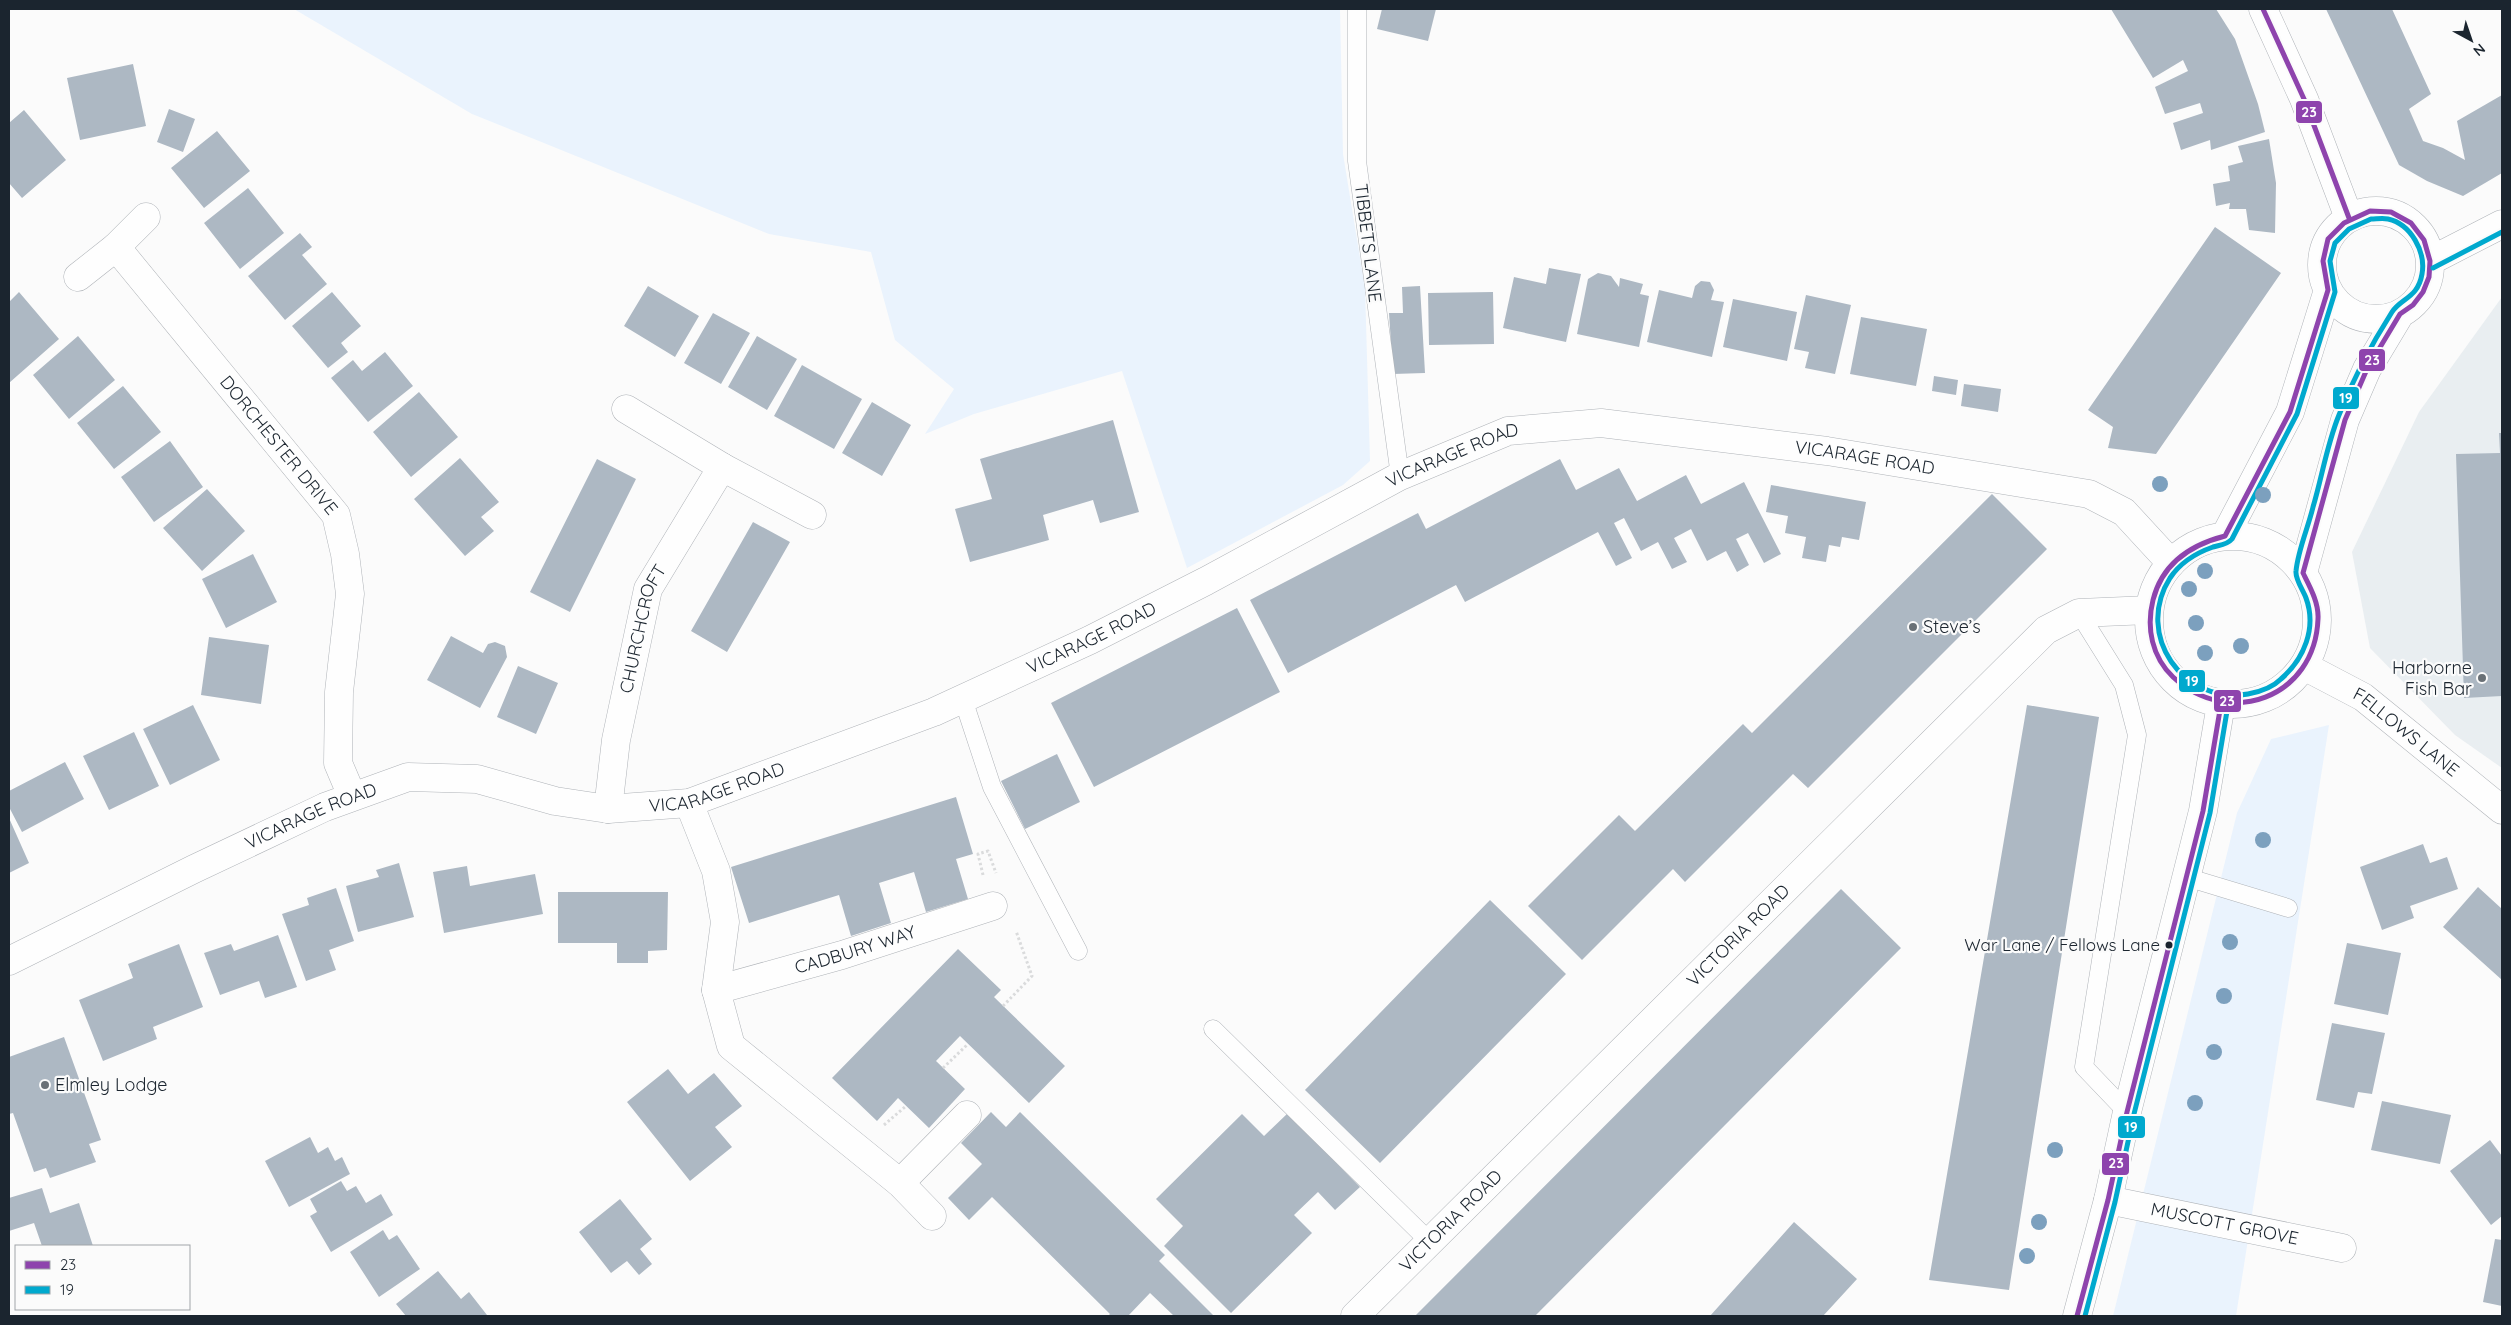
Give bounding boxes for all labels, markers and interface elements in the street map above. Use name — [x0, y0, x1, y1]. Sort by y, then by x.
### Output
north arrow — [2446, 15, 2496, 65]
text: N — [2470, 40, 2489, 60]
line badge: 23 — [2295, 100, 2323, 124]
text: 23 — [2301, 103, 2317, 121]
street label: TIBBETS LANE — [1350, 182, 1387, 304]
line badge: 23 — [2358, 348, 2386, 372]
text: 23 — [2364, 351, 2380, 369]
street label: DORCHESTER DRIVE — [215, 371, 343, 519]
line badge: 19 — [2332, 386, 2360, 410]
text: 19 — [2339, 389, 2353, 407]
street label: VICARAGE ROAD — [1382, 418, 1519, 492]
street label: VICARAGE ROAD — [1794, 435, 1937, 480]
street label: CHURCHCROFT — [614, 560, 671, 695]
street label: VICARAGE ROAD — [1023, 596, 1160, 679]
place label: Steve’s — [1923, 615, 1981, 638]
marker: Steve’s — [1907, 621, 1919, 633]
place label: Harborne Fish Bar — [2392, 656, 2472, 700]
line badge: 19 — [2178, 669, 2206, 693]
text: 19 — [2185, 672, 2199, 690]
marker: Harborne Fish Bar — [2476, 672, 2488, 684]
street label: FELLOWS LANE — [2349, 682, 2464, 781]
line badge: 23 — [2213, 689, 2242, 713]
text: 23 — [2219, 692, 2235, 710]
street label: VICARAGE ROAD — [648, 757, 788, 817]
street label: VICARAGE ROAD — [241, 777, 380, 854]
street label: VICTORIA ROAD — [1682, 879, 1794, 991]
street label: CADBURY WAY — [792, 920, 919, 979]
place label: War Lane / Fellows Lane — [1964, 934, 2160, 955]
marker: War Lane / Fellows Lane — [2164, 940, 2174, 950]
place label: Elmley Lodge — [55, 1073, 167, 1096]
marker: Elmley Lodge — [39, 1079, 51, 1091]
line badge: 19 — [2117, 1115, 2146, 1139]
text: 19 — [2124, 1118, 2138, 1136]
line badge: 23 — [2101, 1152, 2130, 1176]
text: 23 — [2108, 1154, 2124, 1172]
street label: VICTORIA ROAD — [1394, 1164, 1507, 1277]
street label: MUSCOTT GROVE — [2149, 1197, 2301, 1250]
legend — [15, 1245, 190, 1310]
text: 23 — [60, 1255, 76, 1274]
text: 19 — [60, 1280, 74, 1299]

